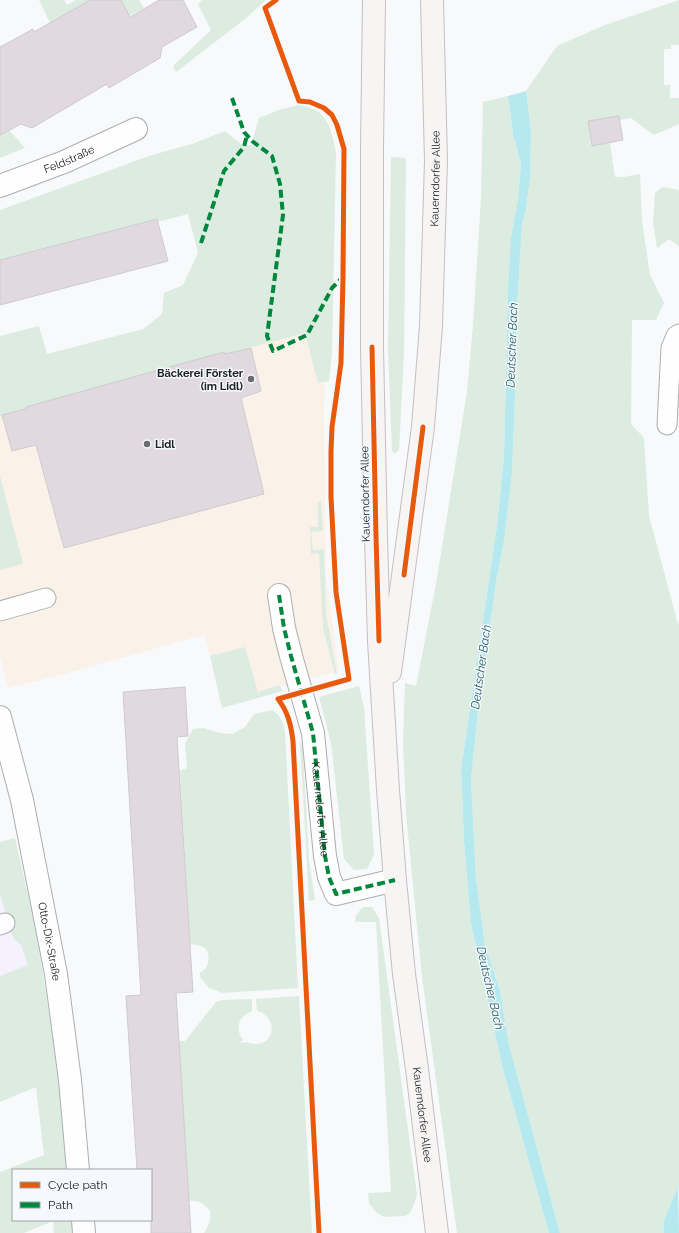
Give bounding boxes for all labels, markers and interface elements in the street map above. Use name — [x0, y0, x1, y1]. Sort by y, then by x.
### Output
street label: Kauerndorfer Allee — [428, 130, 443, 227]
street label: Feldstraße — [42, 143, 97, 176]
water label: Deutscher Bach — [504, 302, 520, 388]
place label: Bäckerei Förster (im Lidl) — [157, 367, 244, 393]
marker: Bäckerei Förster (im Lidl) — [246, 374, 256, 384]
place label: Lidl — [155, 438, 175, 451]
marker: Lidl — [142, 439, 152, 449]
street label: Kauerndorfer Allee — [358, 445, 373, 542]
water label: Deutscher Bach — [468, 624, 494, 710]
street label: Kauerndorfer Allee — [309, 761, 331, 858]
street label: Otto-Dix-Straße — [35, 901, 63, 982]
water label: Deutscher Bach — [474, 945, 506, 1031]
street label: Kauerndorfer Allee — [410, 1066, 434, 1164]
legend — [12, 1169, 152, 1221]
text: Cycle path — [48, 1178, 107, 1192]
text: Path — [48, 1198, 73, 1212]

